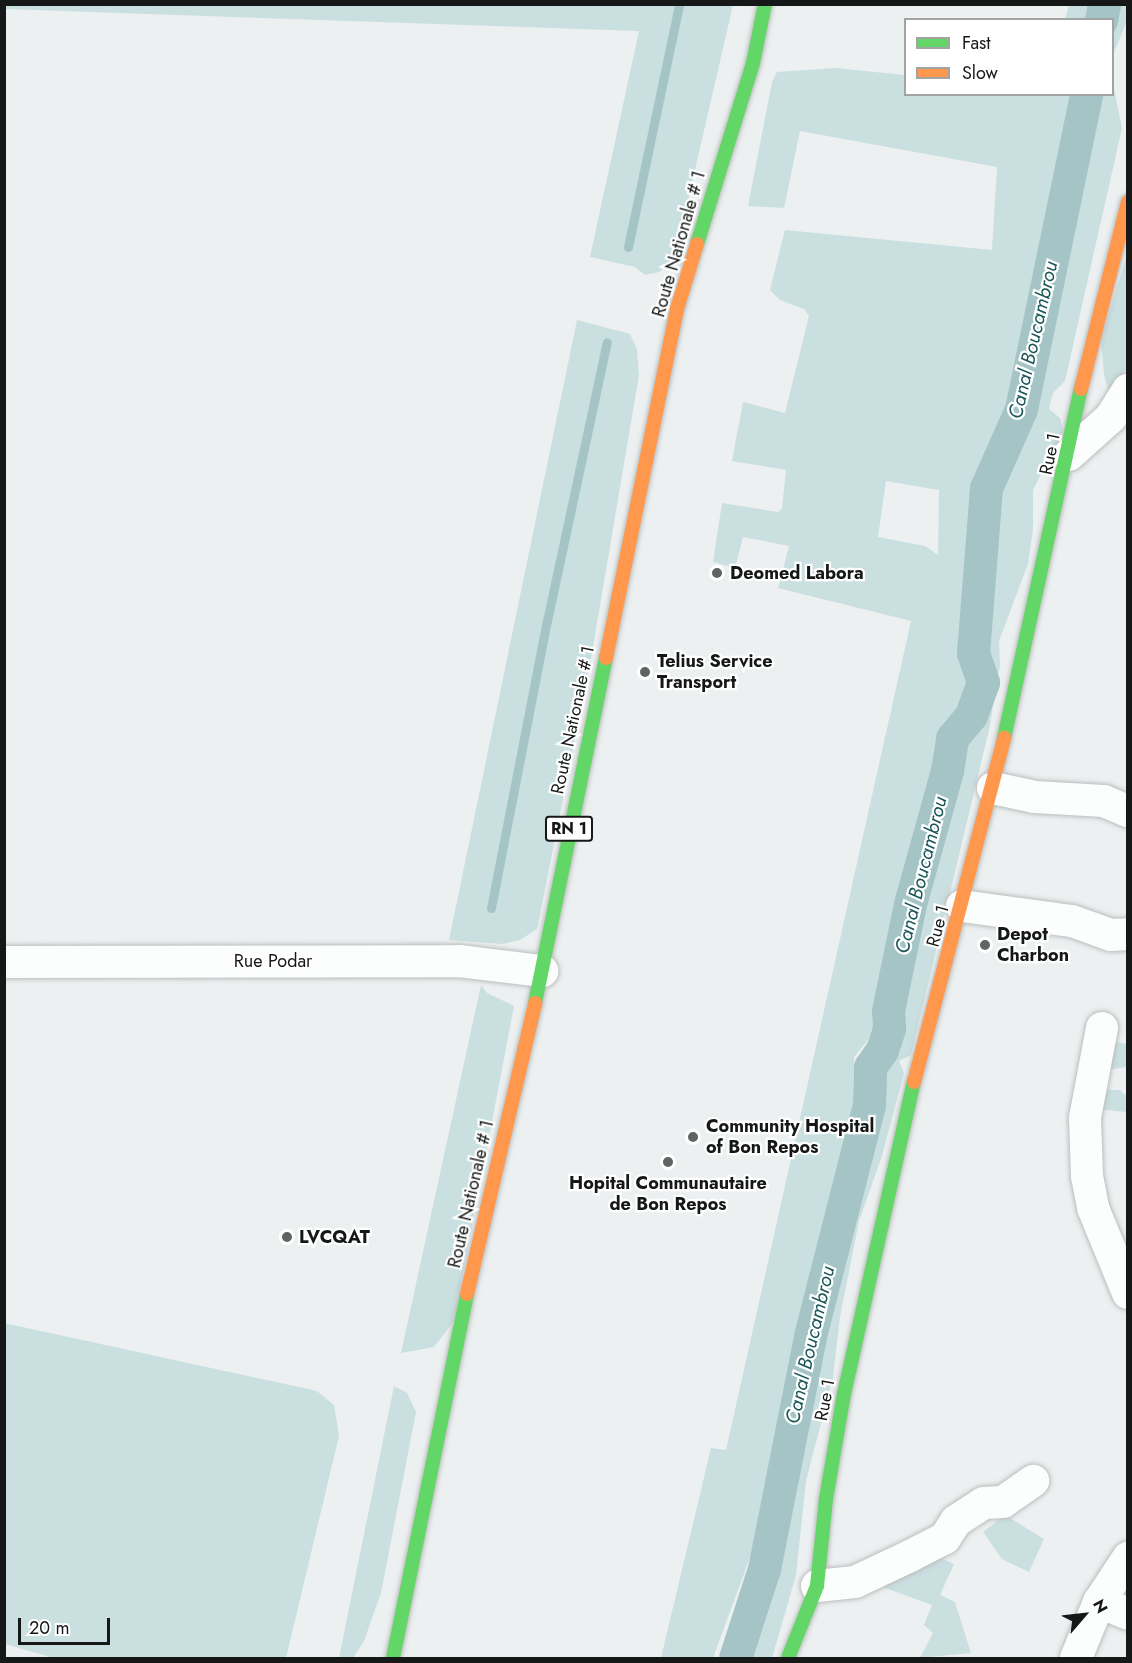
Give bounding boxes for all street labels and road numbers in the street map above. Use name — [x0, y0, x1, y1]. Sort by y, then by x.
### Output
street label: Route Nationale # 1 — [648, 168, 710, 320]
street label: Rue 1 — [1035, 431, 1065, 477]
street label: Route Nationale # 1 — [547, 644, 599, 796]
road number: RN 1 — [545, 816, 593, 842]
street label: Rue 1 — [922, 903, 954, 949]
street label: Rue Podar — [234, 950, 312, 972]
street label: Route Nationale # 1 — [443, 1118, 499, 1270]
street label: Rue 1 — [810, 1377, 840, 1423]

